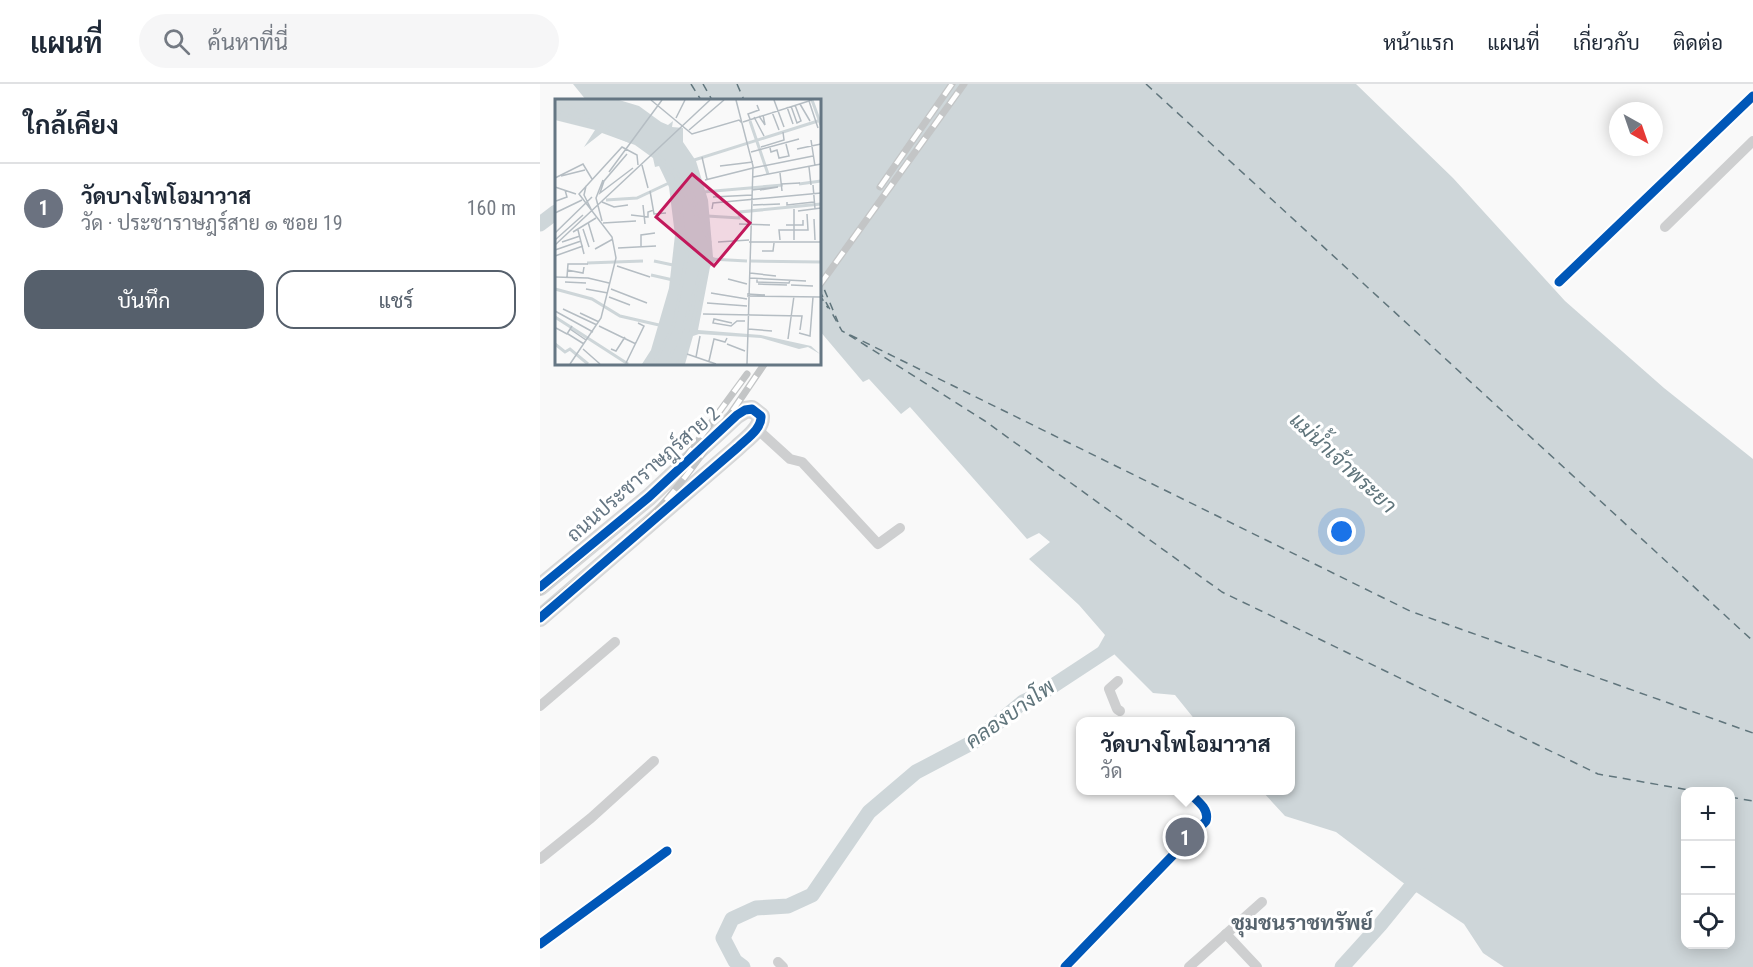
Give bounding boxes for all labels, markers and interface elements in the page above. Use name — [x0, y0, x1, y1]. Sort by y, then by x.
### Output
search box — [139, 14, 559, 68]
icon: search — [160, 25, 193, 58]
text: แผนที่ — [30, 27, 103, 60]
text: ค้นหาที่นี่ — [208, 30, 288, 55]
text: หน้าแรก — [1383, 31, 1454, 55]
text: แผนที่ — [1487, 31, 1540, 55]
text: เกี่ยวกับ — [1573, 31, 1640, 55]
text: ติดต่อ — [1673, 31, 1723, 55]
inset map — [555, 99, 820, 364]
north arrow — [1609, 102, 1663, 156]
text: ใกล้เคียง — [24, 110, 119, 140]
text: วัดบางโพโอมาวาส — [81, 184, 251, 209]
text: 1 — [38, 196, 49, 220]
text: 160 m — [467, 196, 516, 220]
text: วัด · ประชาราษฎร์สาย ๑ ซอย 19 — [81, 211, 343, 235]
button: บันทึก — [24, 270, 264, 329]
button: แชร์ — [276, 270, 516, 329]
street label: ถนนประชาราษฎร์สาย 2 — [560, 400, 726, 548]
water label: แม่น้ำเจ้าพระยา — [1285, 404, 1405, 518]
your location — [1327, 517, 1356, 546]
water label: คลองบางโพ — [960, 674, 1059, 753]
popup — [1076, 717, 1295, 795]
text: วัดบางโพโอมาวาส — [1100, 732, 1271, 757]
text: วัด — [1100, 759, 1123, 783]
map controls — [1681, 787, 1735, 949]
button: + — [1681, 787, 1735, 841]
pin: 1 — [1166, 814, 1204, 860]
button: − — [1681, 841, 1735, 895]
button: locate — [1681, 895, 1735, 949]
district label: ชุมชนราชทรัพย์ — [1231, 910, 1374, 938]

